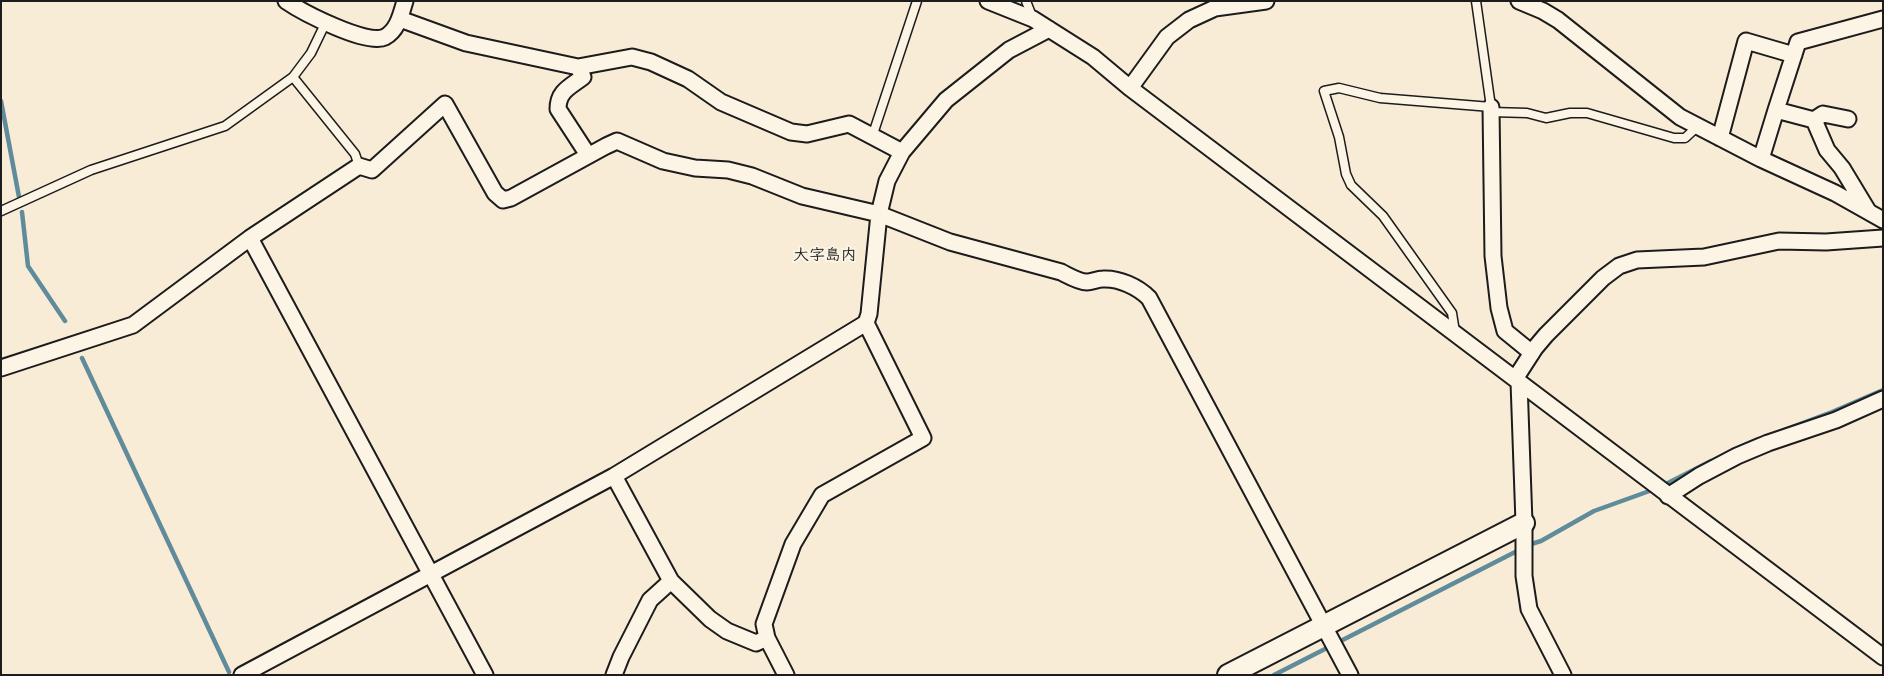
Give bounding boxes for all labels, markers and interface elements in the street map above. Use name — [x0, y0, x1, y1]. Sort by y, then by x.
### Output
district label: 大字島内 — [793, 247, 857, 267]

